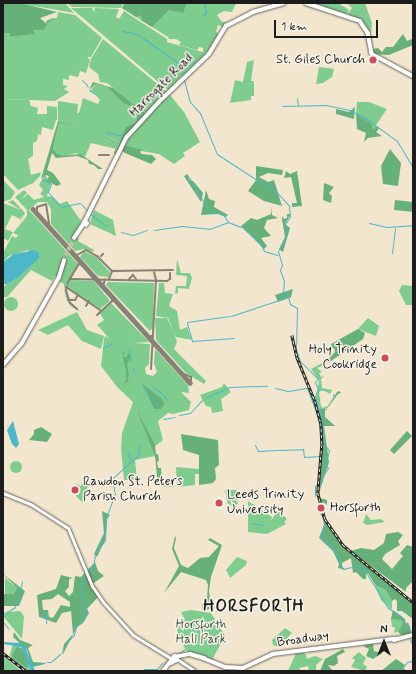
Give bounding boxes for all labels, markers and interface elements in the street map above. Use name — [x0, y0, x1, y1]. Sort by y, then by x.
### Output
scale bar — [276, 12, 380, 38]
text: 1 km — [281, 19, 307, 35]
street label: Harrogate Road — [127, 51, 197, 121]
place label: St. Giles Church — [276, 52, 365, 68]
marker: St. Giles Church — [368, 55, 378, 65]
place label: Holy Trinity Cookridge — [309, 343, 377, 374]
marker: Holy Trinity Cookridge — [380, 353, 390, 363]
place label: Rawdon St. Peters Parish Church — [83, 475, 181, 506]
marker: Rawdon St. Peters Parish Church — [70, 485, 80, 495]
place label: Leeds Trinity University — [227, 488, 304, 519]
marker: Leeds Trinity University — [214, 498, 224, 508]
place label: Horsforth — [330, 500, 381, 516]
marker: Horsforth — [315, 502, 327, 514]
district label: HORSFORTH — [203, 597, 305, 617]
park label: Horsforth Hall Park — [176, 618, 226, 649]
north arrow — [364, 622, 404, 662]
text: N — [380, 623, 388, 637]
street label: Broadway — [276, 629, 330, 651]

